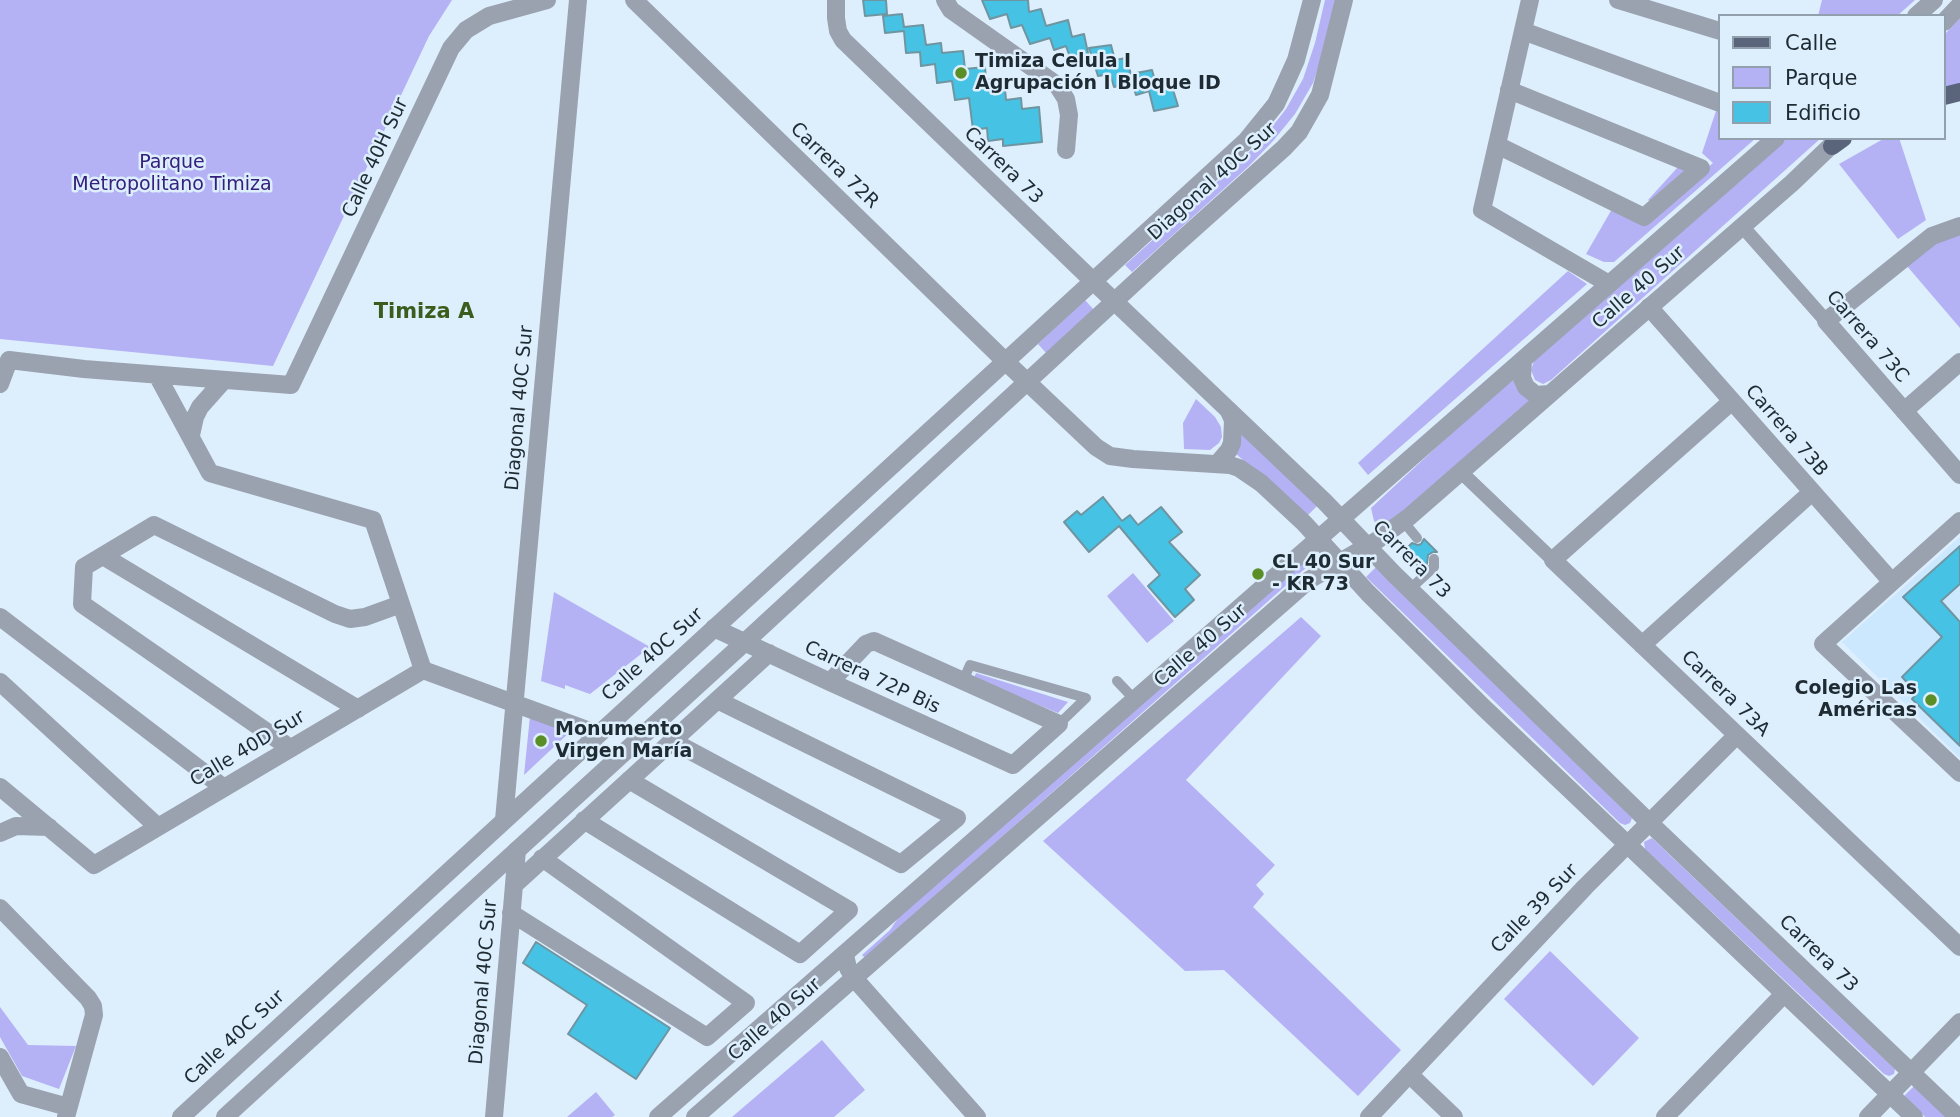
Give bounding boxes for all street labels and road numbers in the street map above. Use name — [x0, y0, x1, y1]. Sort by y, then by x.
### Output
street label: Calle 40H Sur — [338, 94, 414, 222]
street label: Carrera 72R — [785, 118, 883, 214]
street label: Diagonal 40C Sur — [1144, 118, 1282, 246]
street label: Carrera 73 — [959, 123, 1047, 209]
street label: Calle 40 Sur — [1588, 242, 1690, 334]
street label: Carrera 73C — [1821, 286, 1913, 388]
street label: Diagonal 40C Sur — [501, 325, 539, 491]
street label: Carrera 73B — [1740, 380, 1832, 482]
street label: Carrera 73 — [1367, 516, 1455, 604]
street label: Calle 40 Sur — [1150, 600, 1252, 692]
street label: Calle 40C Sur — [598, 604, 708, 706]
street label: Carrera 72P Bis — [801, 637, 943, 719]
street label: Carrera 73A — [1676, 646, 1774, 742]
street label: Calle 40D Sur — [186, 706, 310, 792]
street label: Calle 39 Sur — [1487, 860, 1583, 958]
street label: Diagonal 40C Sur — [465, 899, 503, 1065]
street label: Carrera 73 — [1774, 911, 1862, 997]
street label: Calle 40 Sur — [724, 974, 826, 1066]
street label: Calle 40C Sur — [180, 986, 290, 1090]

